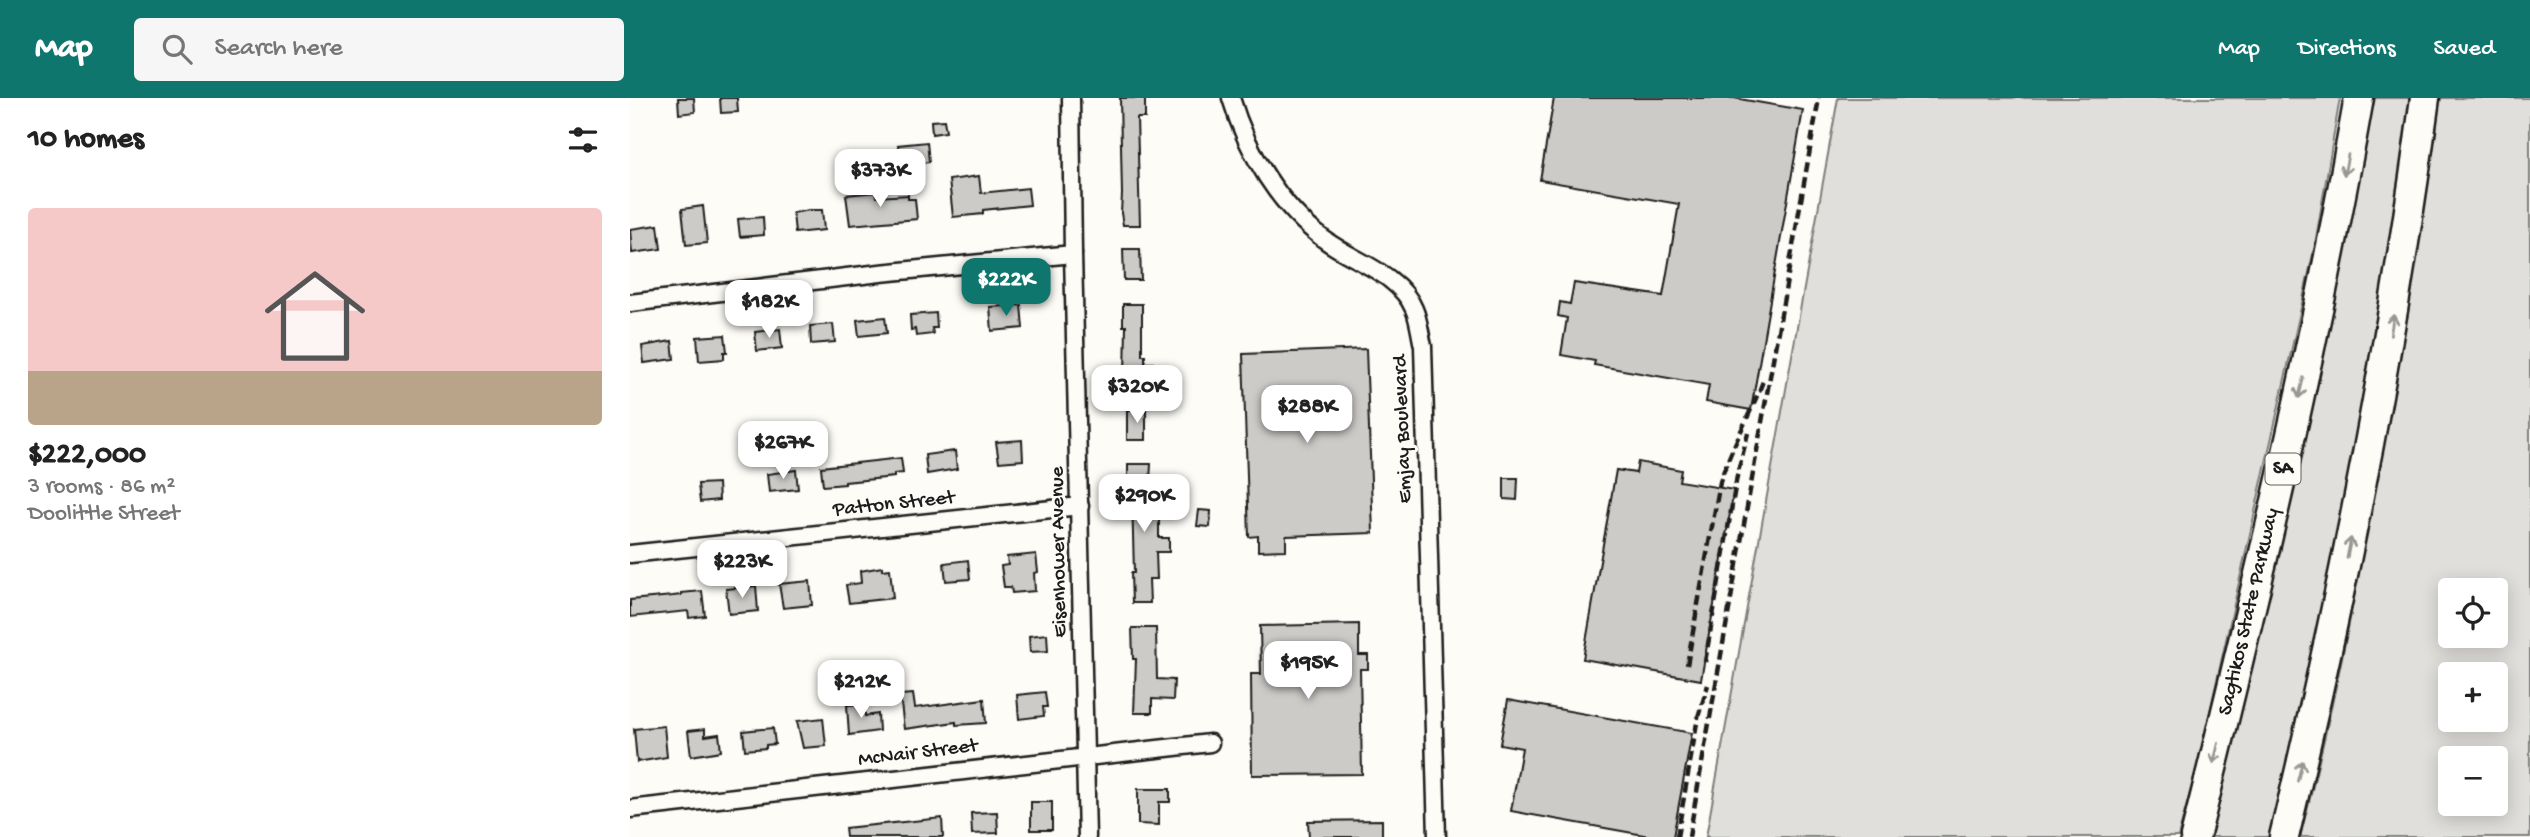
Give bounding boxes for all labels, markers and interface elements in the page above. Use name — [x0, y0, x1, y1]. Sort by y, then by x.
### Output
search box — [134, 18, 624, 81]
text: Map — [35, 30, 92, 68]
icon: search — [158, 30, 196, 68]
text: Search here — [214, 34, 343, 65]
text: Map — [2218, 35, 2260, 64]
text: Directions — [2298, 35, 2396, 64]
text: Saved — [2434, 35, 2495, 64]
icon: filters — [564, 121, 602, 159]
text: 10 homes — [28, 123, 144, 158]
pin: $373K — [831, 150, 929, 209]
one-way arrow — [2339, 153, 2353, 176]
text: $373K — [851, 158, 909, 185]
icon: home — [252, 253, 378, 379]
pin: $222K — [957, 258, 1055, 318]
text: $222K — [978, 267, 1034, 294]
pin: $182K — [720, 280, 818, 340]
text: $182K — [741, 289, 797, 316]
one-way arrow — [2386, 314, 2399, 337]
street label: Emjay Boulevard — [1389, 353, 1419, 504]
pin: $320K — [1088, 366, 1186, 425]
text: $320K — [1107, 374, 1167, 401]
one-way arrow — [2294, 376, 2308, 399]
pin: $288K — [1258, 386, 1356, 445]
text: $288K — [1277, 394, 1337, 421]
pin: $267K — [734, 422, 832, 481]
text: $267K — [754, 430, 812, 457]
text: $222,000 — [28, 439, 146, 474]
road number: SA — [2266, 454, 2300, 484]
street label: Eisenhower Avenue — [1046, 465, 1074, 638]
text: 3 rooms · 86 m² — [28, 474, 175, 501]
pin: $290K — [1095, 474, 1193, 534]
text: $290K — [1115, 483, 1173, 510]
street label: Patton Street — [831, 486, 958, 524]
text: Doolittle Street — [28, 501, 179, 528]
street label: Sagtikos State Parkway — [2214, 506, 2286, 718]
one-way arrow — [2343, 538, 2357, 560]
pin: $223K — [693, 540, 791, 600]
text: $223K — [713, 549, 771, 576]
map controls — [2438, 578, 2508, 816]
button: locate — [2438, 578, 2508, 648]
pin: $195K — [1259, 642, 1357, 701]
text: $195K — [1280, 650, 1336, 677]
pin: $212K — [812, 660, 910, 720]
button: + — [2438, 662, 2508, 732]
text: $212K — [834, 669, 888, 696]
street label: McNair Street — [857, 734, 981, 774]
one-way arrow — [2209, 741, 2222, 764]
button: − — [2438, 746, 2508, 816]
one-way arrow — [2294, 760, 2308, 783]

